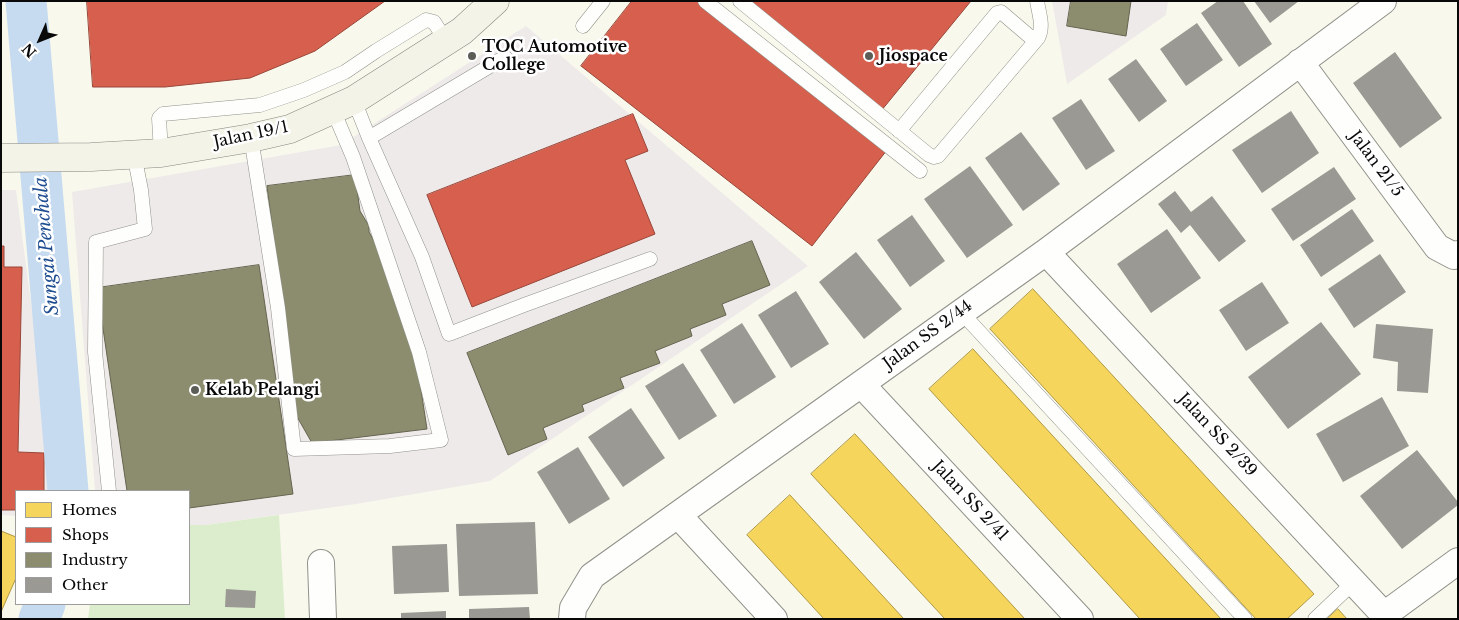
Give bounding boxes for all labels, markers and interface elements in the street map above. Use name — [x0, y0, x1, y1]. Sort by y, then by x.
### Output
north arrow — [15, 15, 65, 65]
place label: TOC Automotive College — [482, 37, 627, 75]
text: N — [18, 39, 40, 61]
place label: Jiospace — [879, 46, 948, 66]
marker: TOC Automotive College — [466, 50, 478, 62]
marker: Jiospace — [863, 50, 875, 62]
street label: Jalan 19/1 — [212, 118, 290, 152]
street label: Jalan 21/5 — [1345, 127, 1407, 201]
water label: Sungai Penchala — [30, 176, 64, 316]
street label: Jalan SS 2/44 — [880, 296, 976, 374]
place label: Kelab Pelangi — [205, 380, 320, 400]
marker: Kelab Pelangi — [189, 384, 201, 396]
street label: Jalan SS 2/39 — [1174, 389, 1260, 481]
street label: Jalan SS 2/41 — [928, 457, 1012, 545]
legend — [15, 490, 190, 605]
text: Homes — [62, 500, 117, 519]
text: Shops — [62, 525, 109, 544]
text: Industry — [62, 550, 128, 569]
text: Other — [62, 575, 108, 594]

